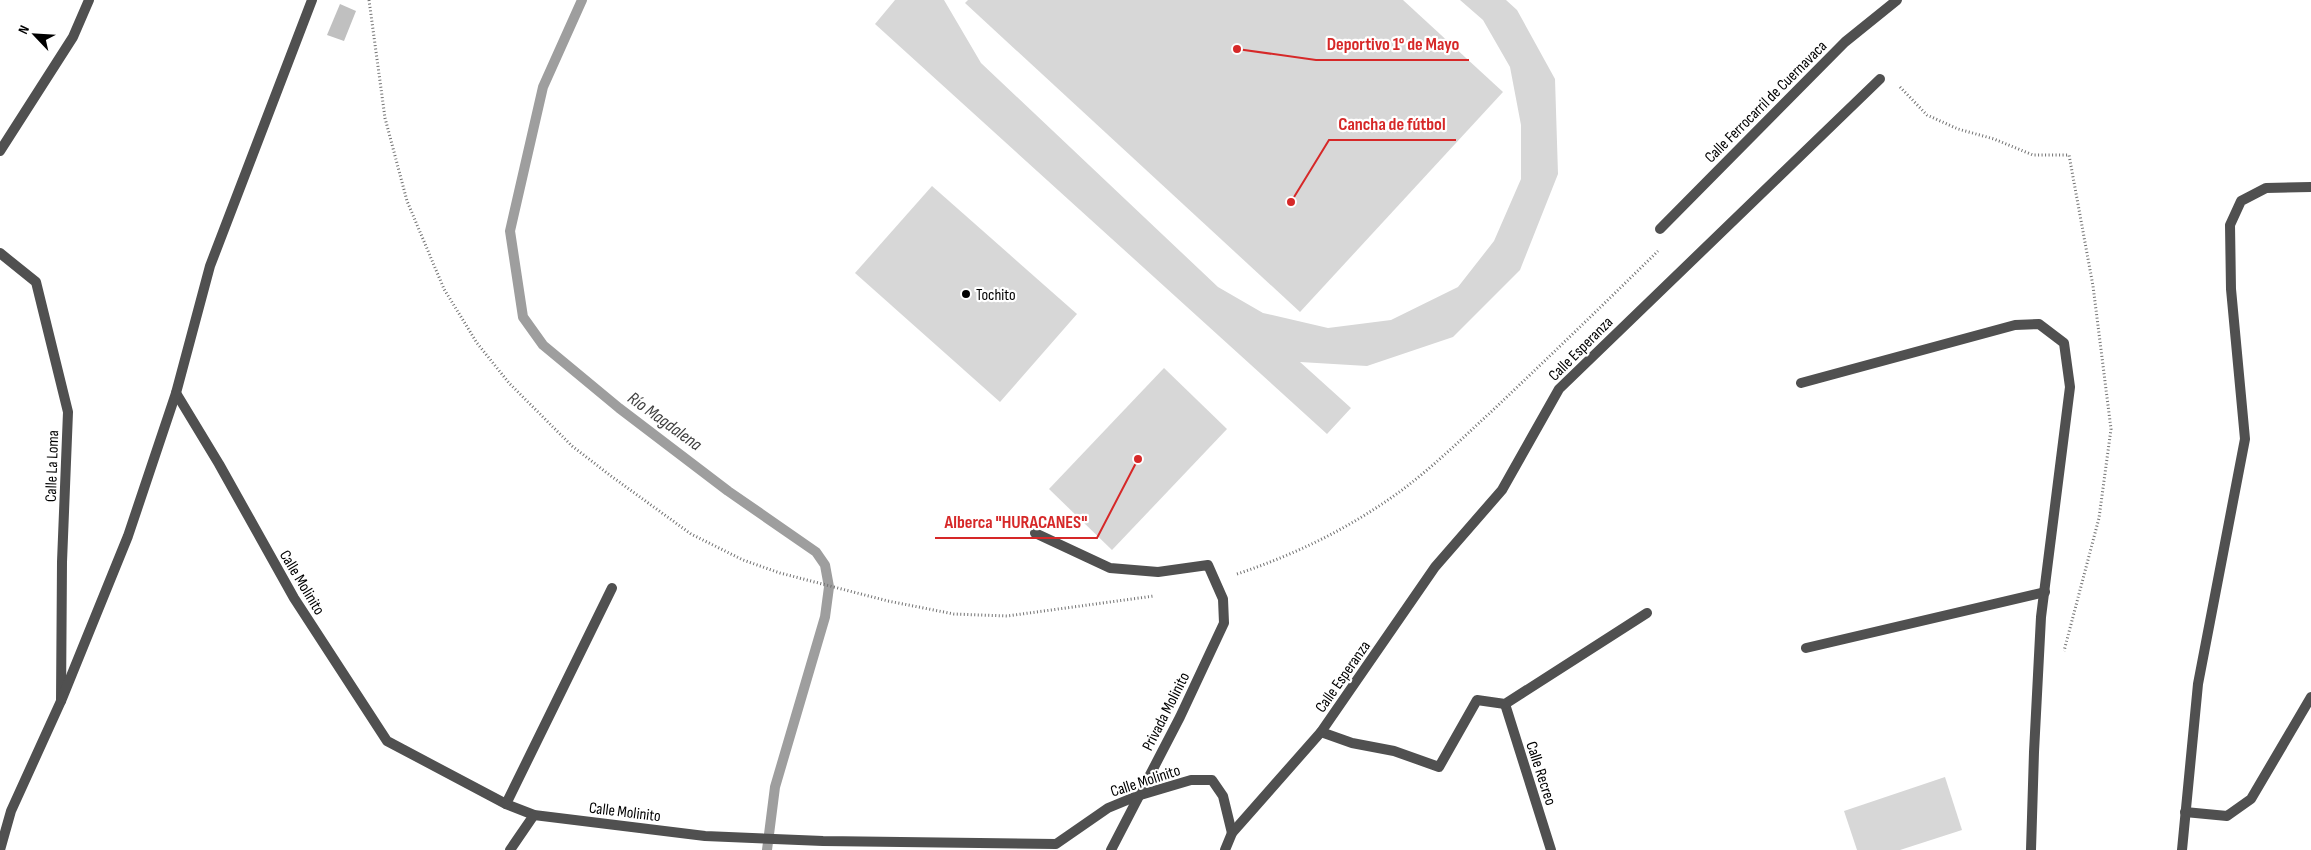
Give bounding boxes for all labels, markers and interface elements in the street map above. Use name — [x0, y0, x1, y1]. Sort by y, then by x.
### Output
north arrow — [10, 10, 60, 60]
text: N — [14, 23, 33, 37]
callout: Deportivo 1° de Mayo — [1316, 27, 1469, 60]
text: Deportivo 1° de Mayo — [1327, 34, 1460, 55]
street label: Calle Ferrocarril de Cuernavaca — [1701, 37, 1831, 167]
callout: Cancha de fútbol — [1329, 107, 1456, 140]
text: Cancha de fútbol — [1338, 114, 1446, 135]
place label: Tochito — [976, 286, 1016, 305]
marker: Tochito — [960, 288, 972, 300]
street label: Calle Esperanza — [1545, 313, 1617, 385]
water label: Río Magdalena — [624, 388, 706, 456]
street label: Calle La Loma — [42, 430, 63, 502]
callout: Alberca "HURACANES" — [935, 505, 1097, 538]
text: Alberca "HURACANES" — [944, 512, 1087, 533]
street label: Calle Molinito — [275, 547, 328, 619]
street label: Calle Esperanza — [1312, 637, 1375, 716]
street label: Privada Molinito — [1138, 669, 1194, 754]
street label: Calle Recreo — [1521, 739, 1560, 808]
street label: Calle Molinito — [1108, 761, 1183, 802]
street label: Calle Molinito — [588, 799, 662, 826]

